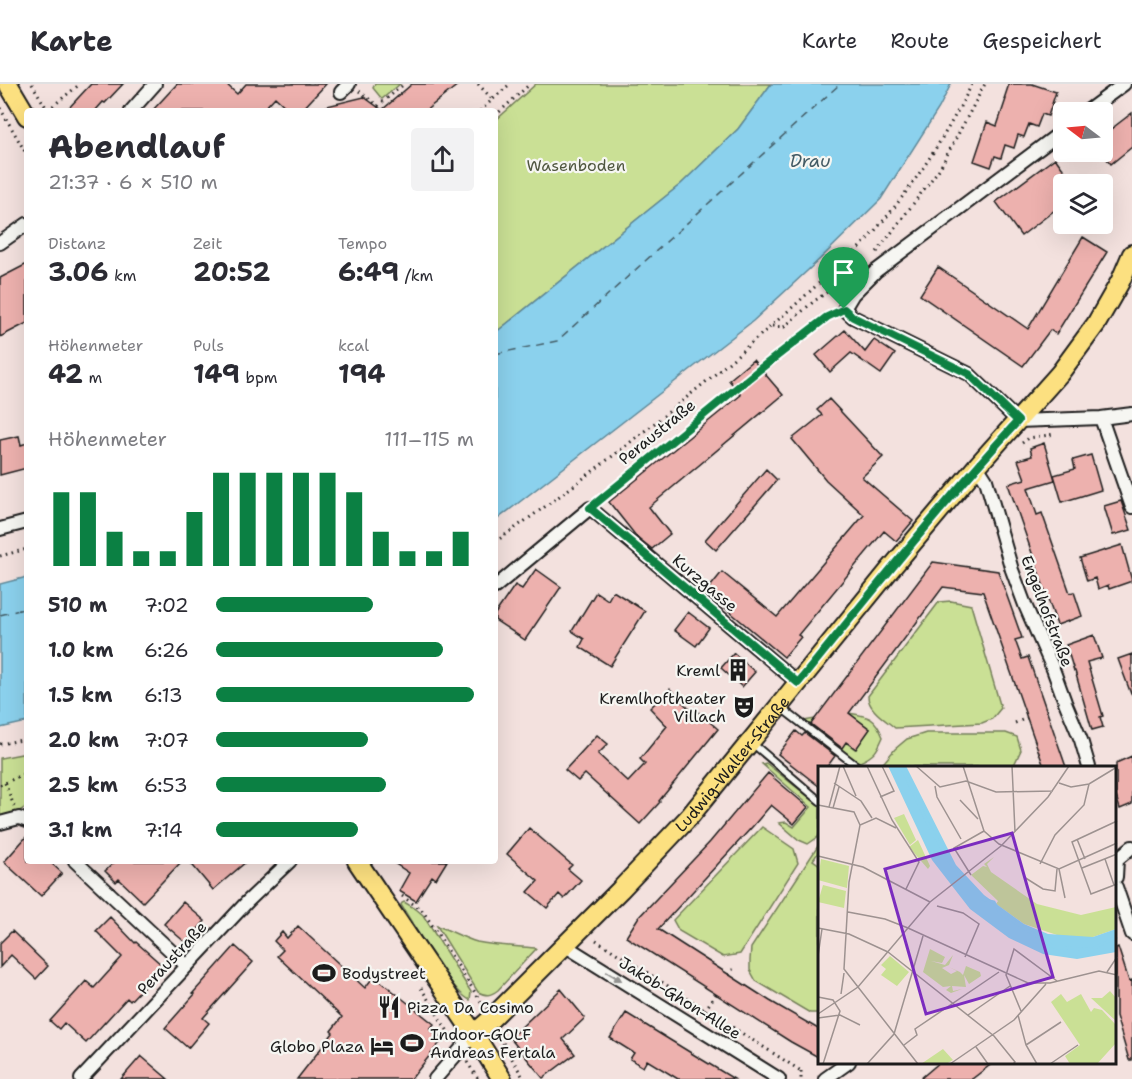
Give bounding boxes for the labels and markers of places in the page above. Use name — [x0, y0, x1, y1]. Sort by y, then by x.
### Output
pin — [818, 247, 869, 309]
building icon: Kreml — [725, 657, 751, 683]
place label: Kreml — [676, 660, 720, 681]
place label: Kremlhoftheater Villach — [599, 688, 726, 727]
theatre icon: Kremlhoftheater Villach — [731, 694, 757, 720]
sports icon: Bodystreet — [311, 960, 337, 986]
place label: Bodystreet — [342, 963, 426, 984]
restaurant icon: Pizza Da Cosimo — [376, 994, 402, 1020]
place label: Pizza Da Cosimo — [407, 997, 534, 1018]
place label: Indoor-GOLF Andreas Fertala — [430, 1024, 555, 1063]
sports icon: Indoor-GOLF Andreas Fertala — [399, 1030, 425, 1056]
hotel icon: Globo Plaza — [369, 1033, 395, 1059]
place label: Globo Plaza — [270, 1036, 364, 1057]

